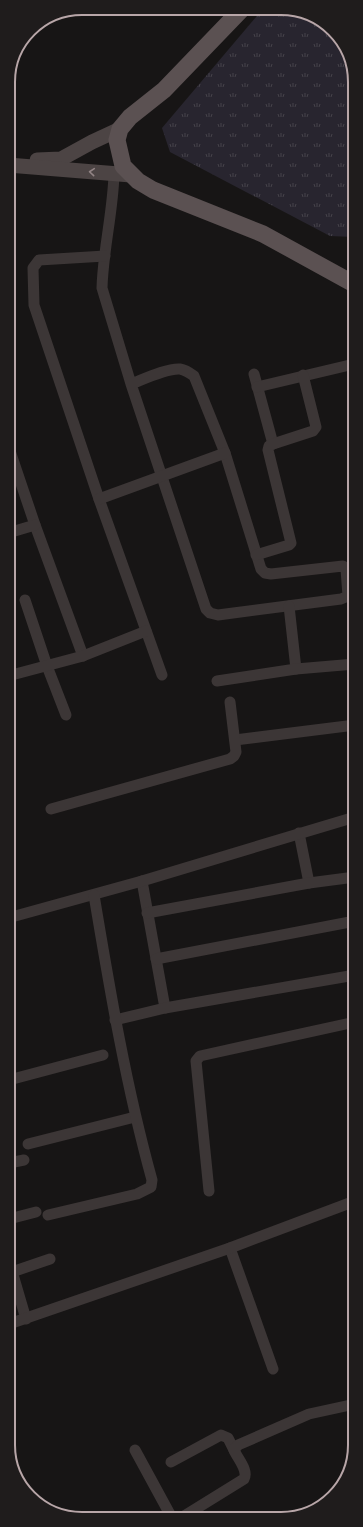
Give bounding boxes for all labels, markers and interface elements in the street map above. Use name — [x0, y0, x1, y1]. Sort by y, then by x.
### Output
one-way arrow — [89, 168, 95, 177]

